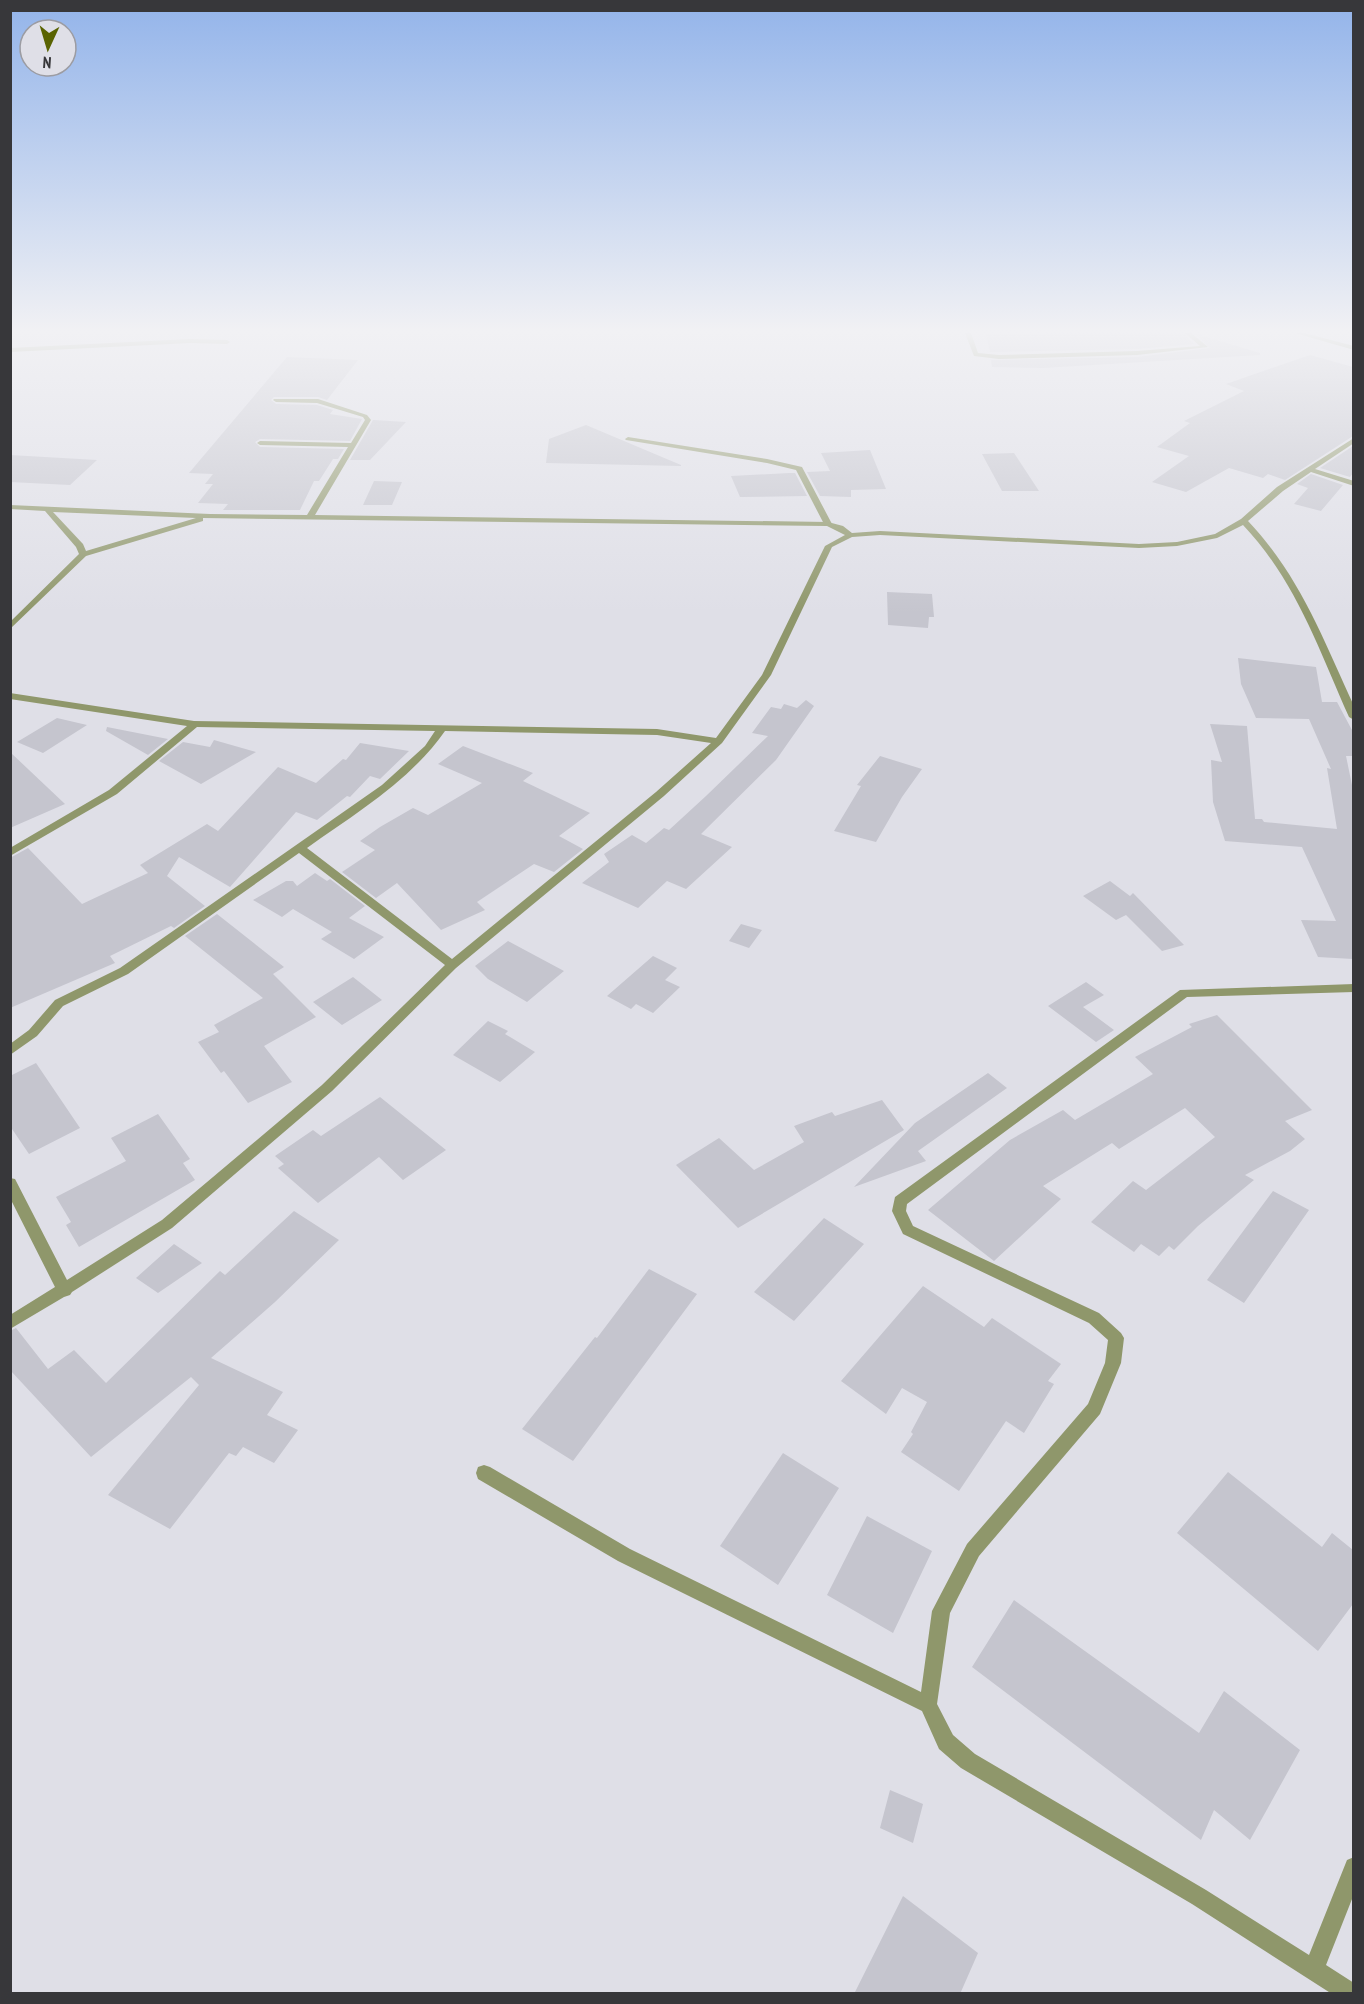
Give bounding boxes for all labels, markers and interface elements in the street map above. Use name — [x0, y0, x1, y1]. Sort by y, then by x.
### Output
north arrow — [18, 18, 78, 78]
text: N — [42, 53, 52, 73]

